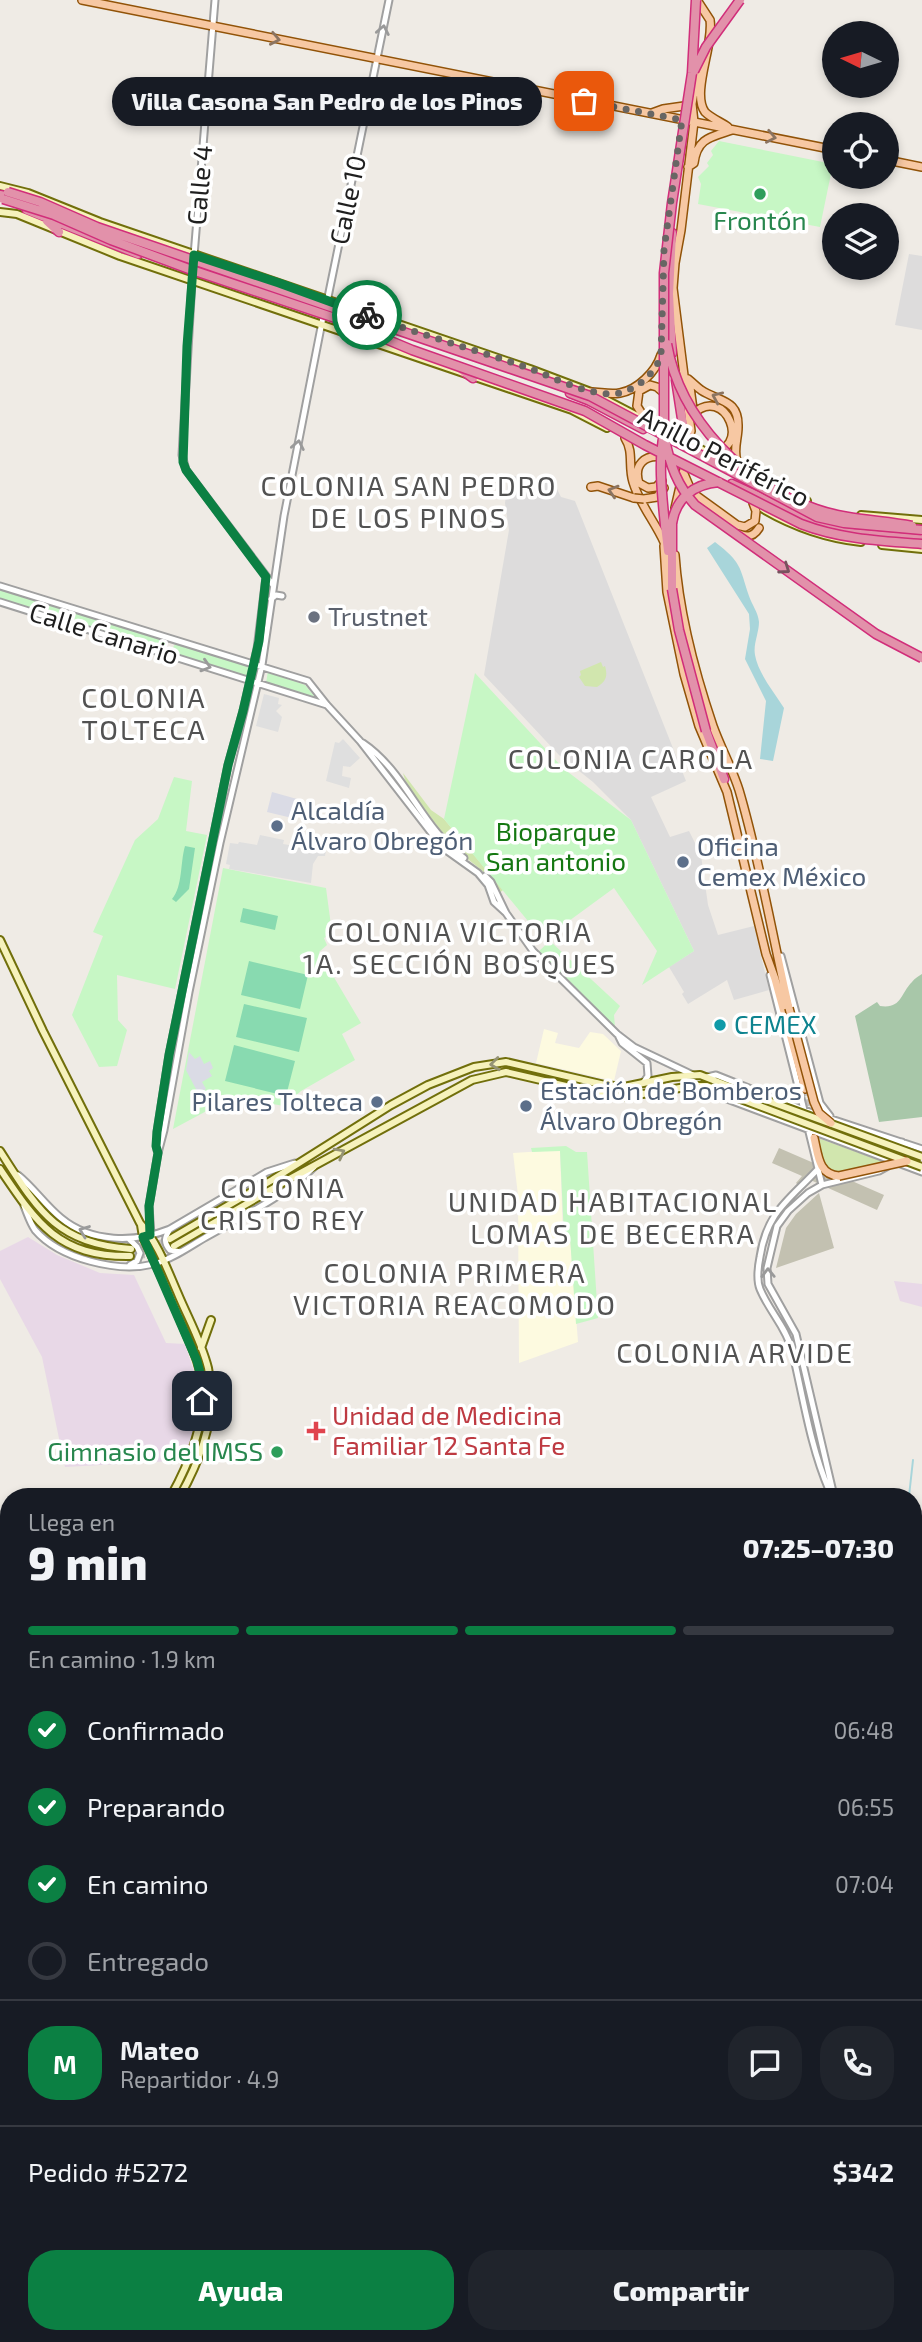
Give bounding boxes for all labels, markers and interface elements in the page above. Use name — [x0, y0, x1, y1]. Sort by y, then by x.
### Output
north arrow — [822, 21, 900, 98]
map controls — [822, 21, 899, 280]
one-way arrow — [375, 24, 390, 36]
one-way arrow — [269, 30, 281, 45]
pin — [554, 71, 614, 131]
callout: Villa Casona San Pedro de los Pinos — [112, 76, 542, 126]
icon: bag — [565, 82, 603, 120]
text: Villa Casona San Pedro de los Pinos — [131, 87, 523, 115]
button: locate — [822, 112, 899, 189]
one-way arrow — [765, 129, 777, 144]
street label: Calle 4 — [180, 144, 217, 226]
street label: Calle 10 — [322, 152, 371, 247]
marker: Frontón — [752, 186, 768, 202]
button: layers — [822, 203, 899, 280]
place label: Frontón — [713, 204, 807, 235]
courier — [332, 280, 402, 350]
icon: bike — [348, 296, 386, 334]
one-way arrow — [711, 391, 724, 405]
street label: Anillo Periférico — [634, 399, 815, 512]
one-way arrow — [290, 439, 305, 451]
district label: COLONIA SAN PEDRO DE LOS PINOS — [261, 468, 557, 534]
one-way arrow — [607, 485, 619, 499]
one-way arrow — [777, 561, 790, 574]
street label: Calle Canario — [26, 595, 183, 670]
place label: Trustnet — [328, 600, 428, 631]
marker: Trustnet — [306, 609, 322, 625]
one-way arrow — [199, 658, 211, 672]
district label: COLONIA TOLTECA — [81, 680, 207, 746]
district label: COLONIA CAROLA — [508, 741, 754, 775]
place label: Alcaldía Álvaro Obregón — [291, 794, 473, 855]
park label: Bioparque San antonio — [486, 815, 626, 876]
marker: Alcaldía Álvaro Obregón — [269, 818, 285, 834]
place label: Oficina Cemex México — [697, 830, 866, 891]
marker: Oficina Cemex México — [675, 854, 691, 870]
district label: COLONIA VICTORIA 1A. SECCIÓN BOSQUES — [303, 914, 617, 980]
place label: CEMEX — [734, 1008, 817, 1039]
marker: CEMEX — [712, 1017, 728, 1033]
one-way arrow — [489, 1056, 501, 1071]
place label: Estación de Bomberos Álvaro Obregón — [540, 1074, 802, 1135]
place label: Pilares Tolteca — [191, 1085, 363, 1116]
marker: Pilares Tolteca — [369, 1094, 385, 1110]
marker: Estación de Bomberos Álvaro Obregón — [518, 1098, 534, 1114]
one-way arrow — [333, 1147, 346, 1161]
district label: COLONIA CRISTO REY — [200, 1170, 366, 1236]
district label: UNIDAD HABITACIONAL LOMAS DE BECERRA — [448, 1184, 778, 1250]
one-way arrow — [78, 1225, 91, 1239]
district label: COLONIA PRIMERA VICTORIA REACOMODO — [293, 1255, 617, 1321]
one-way arrow — [761, 1267, 776, 1278]
district label: COLONIA ARVIDE — [616, 1335, 854, 1369]
pin — [172, 1371, 232, 1431]
icon: home — [183, 1382, 221, 1420]
place label: Unidad de Medicina Familiar 12 Santa Fe — [332, 1399, 565, 1460]
marker: Unidad de Medicina Familiar 12 Santa Fe — [306, 1421, 326, 1441]
place label: Gimnasio del IMSS — [47, 1435, 263, 1466]
marker: Gimnasio del IMSS — [269, 1444, 285, 1460]
text: Llega en — [28, 1508, 115, 1536]
text: 07:25–07:30 — [743, 1532, 894, 1563]
text: 9 min — [28, 1534, 148, 1589]
text: En camino · 1.9 km — [28, 1645, 216, 1673]
icon: check — [28, 1711, 66, 1749]
text: Confirmado — [87, 1714, 225, 1745]
text: 06:48 — [833, 1716, 894, 1744]
icon: check — [28, 1788, 66, 1826]
text: Preparando — [87, 1791, 225, 1822]
text: 06:55 — [837, 1793, 894, 1821]
icon: check — [28, 1865, 66, 1903]
text: En camino — [87, 1868, 209, 1899]
text: 07:04 — [835, 1870, 894, 1898]
text: Entregado — [87, 1945, 209, 1976]
button: chat — [728, 2026, 802, 2100]
button: phone — [820, 2026, 894, 2100]
text: Mateo — [120, 2034, 199, 2065]
text: M — [53, 2048, 77, 2079]
text: Repartidor · 4.9 — [120, 2065, 279, 2093]
text: Pedido #5272 — [28, 2156, 188, 2187]
text: $342 — [833, 2156, 894, 2187]
button: Ayuda — [28, 2250, 454, 2330]
button: Compartir — [468, 2250, 894, 2330]

